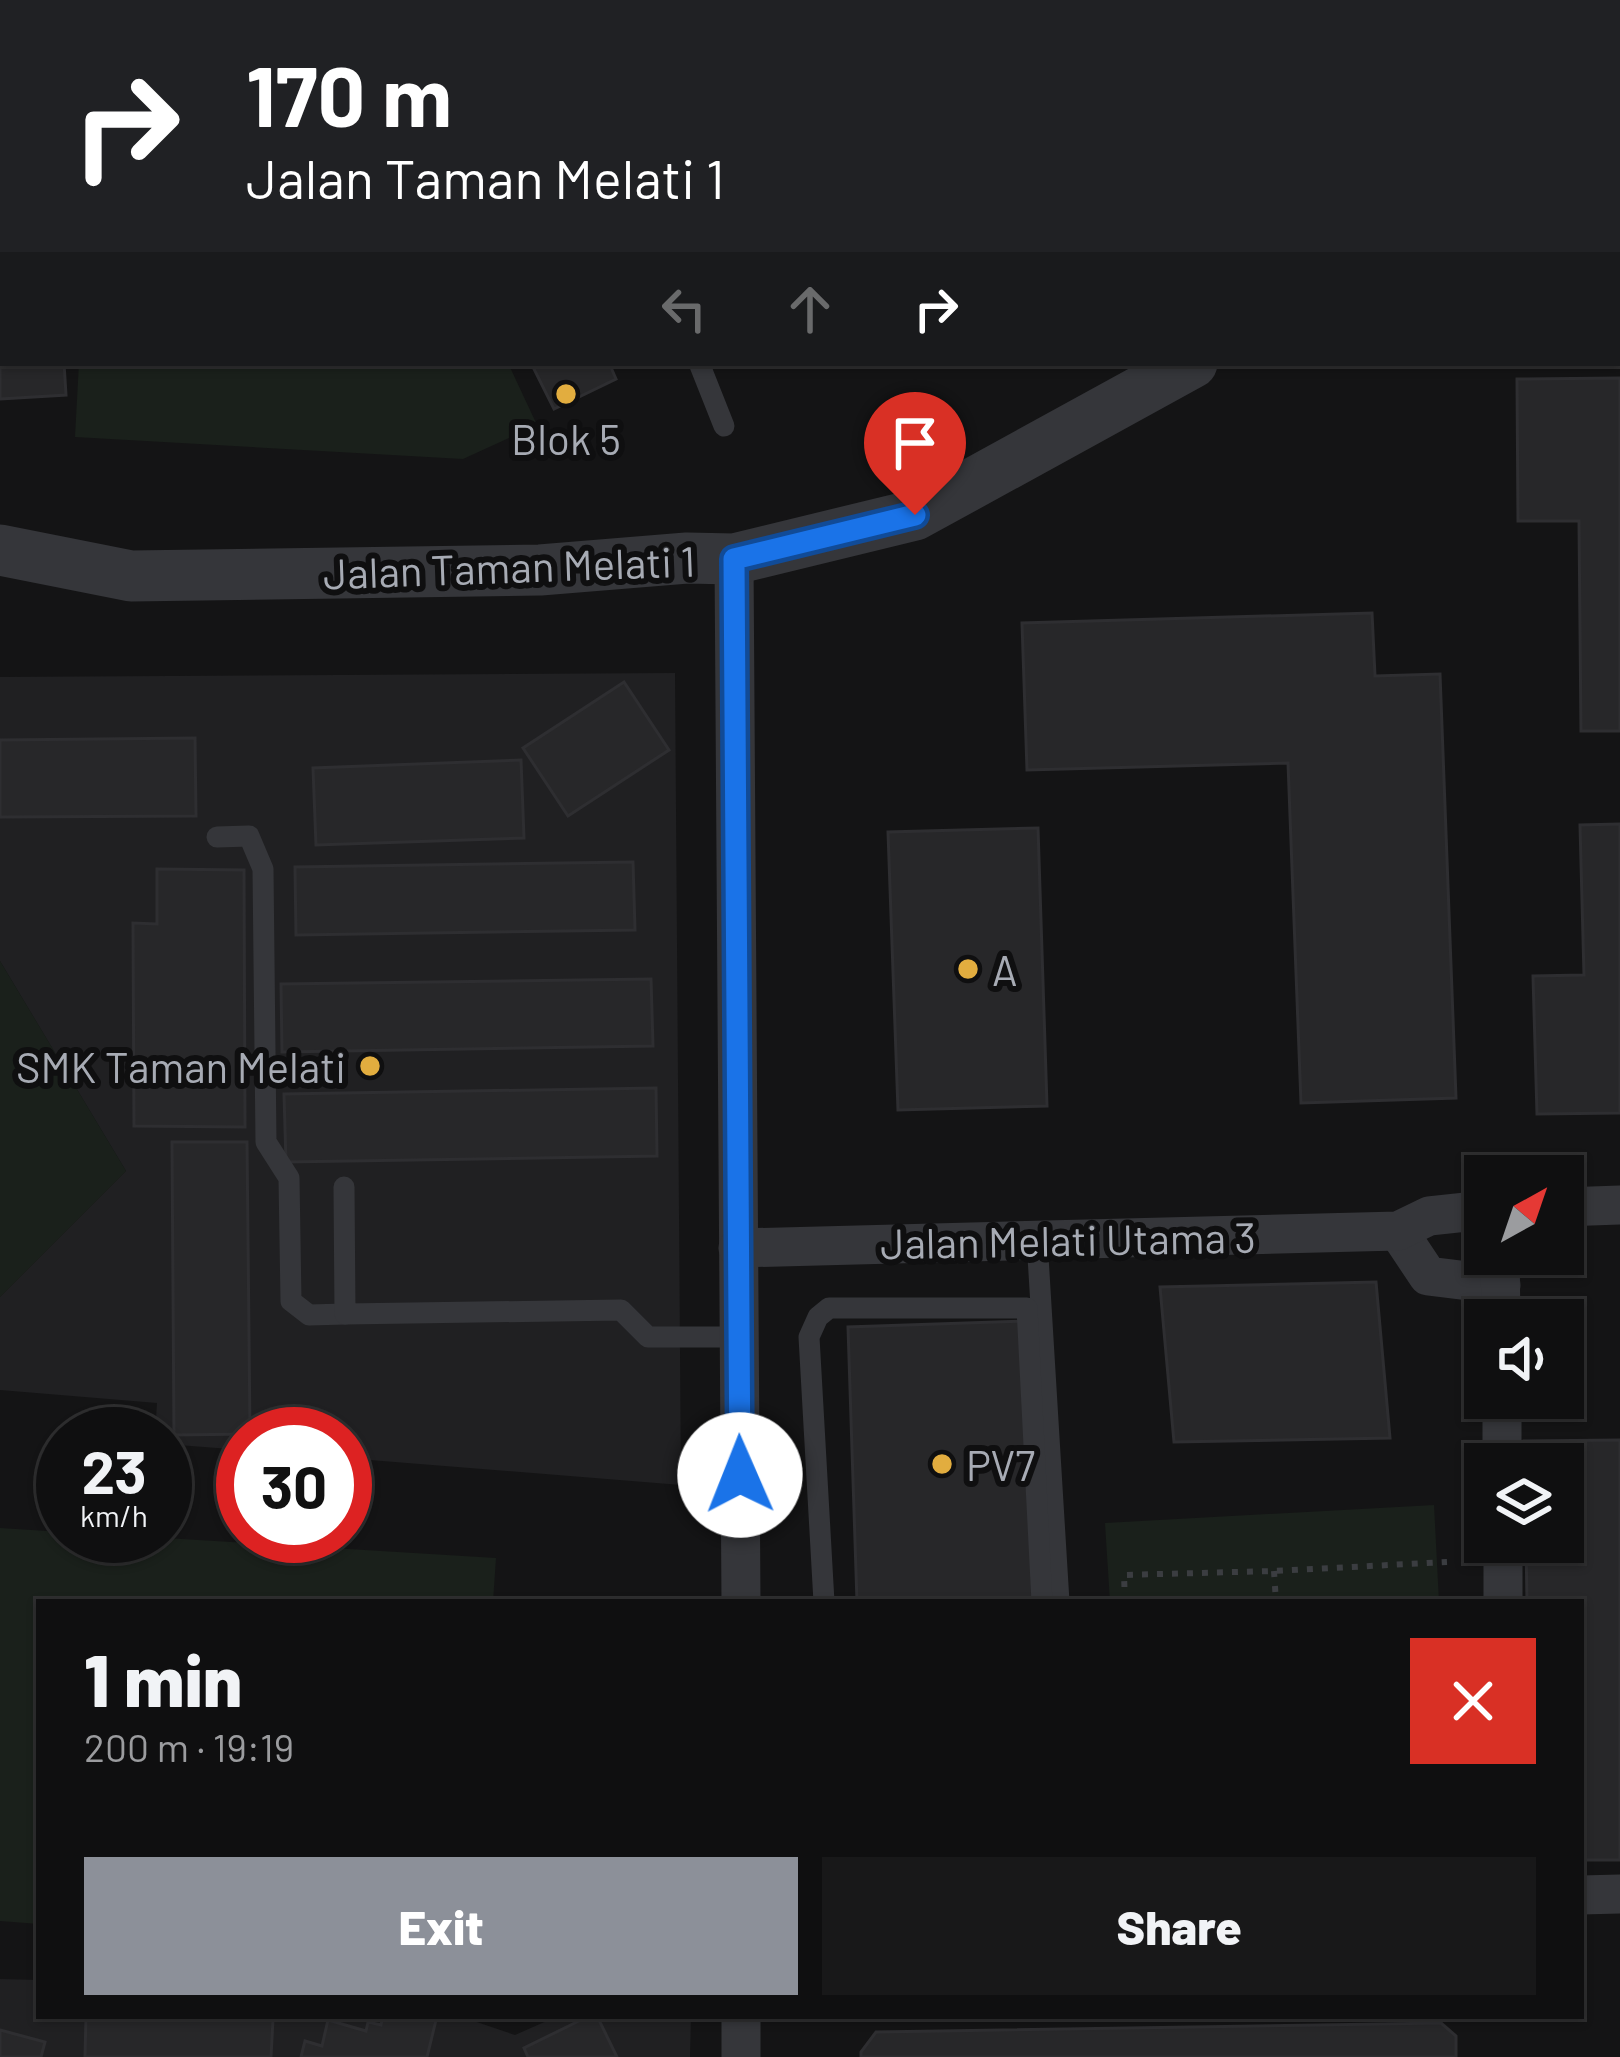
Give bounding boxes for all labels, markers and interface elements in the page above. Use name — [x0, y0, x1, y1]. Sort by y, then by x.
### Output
text: 170 m — [246, 43, 452, 144]
icon: right — [48, 48, 204, 204]
text: Jalan Taman Melati 1 — [246, 145, 725, 210]
icon: left — [651, 276, 717, 342]
icon: ahead — [777, 276, 843, 342]
icon: right — [903, 276, 969, 342]
marker: Blok 5 — [553, 381, 579, 407]
pin — [864, 392, 966, 515]
icon: arrive — [882, 410, 948, 476]
place label: Blok 5 — [511, 413, 621, 463]
street label: Jalan Taman Melati 1 — [322, 535, 696, 597]
place label: A — [992, 944, 1018, 994]
marker: A — [955, 956, 981, 982]
place label: SMK Taman Melati — [16, 1041, 346, 1091]
marker: SMK Taman Melati — [357, 1053, 383, 1079]
north arrow — [1464, 1155, 1584, 1275]
map controls — [1464, 1155, 1584, 1563]
street label: Jalan Melati Utama 3 — [880, 1211, 1256, 1267]
button: sound — [1464, 1299, 1584, 1419]
speed limit sign: 30 — [216, 1407, 372, 1563]
position arrow — [677, 1412, 803, 1538]
text: 23 — [81, 1434, 147, 1506]
place label: PV7 — [966, 1439, 1035, 1489]
button: layers — [1464, 1443, 1584, 1563]
marker: PV7 — [929, 1451, 955, 1477]
text: km/h — [80, 1497, 148, 1533]
text: 1 min — [84, 1635, 242, 1721]
button: close — [1410, 1638, 1536, 1764]
text: 200 m · 19:19 — [84, 1723, 294, 1770]
button: Exit — [84, 1857, 798, 1995]
button: Share — [822, 1857, 1536, 1995]

